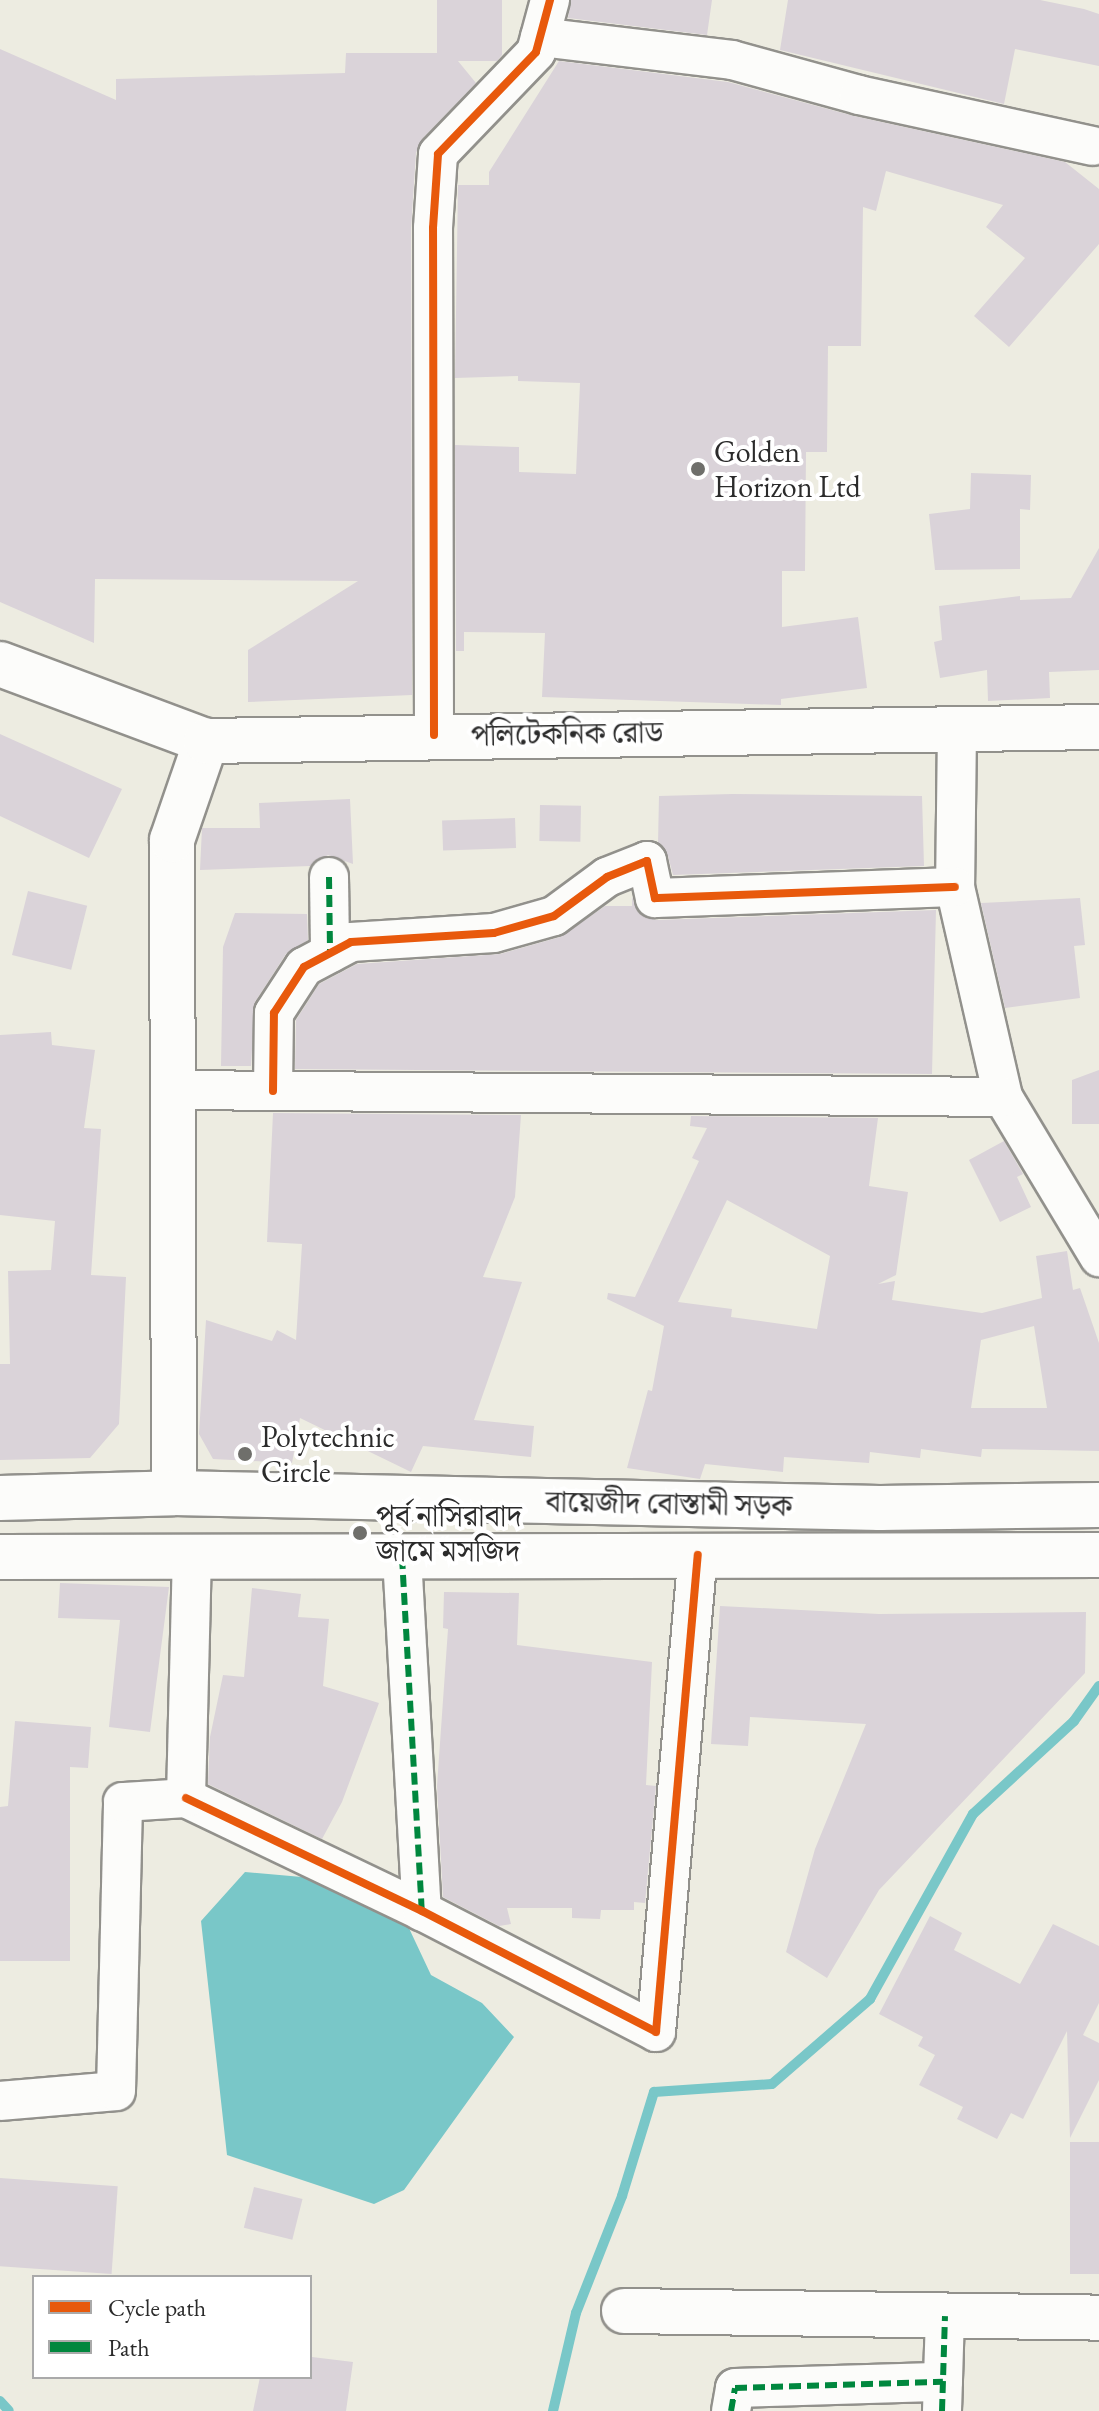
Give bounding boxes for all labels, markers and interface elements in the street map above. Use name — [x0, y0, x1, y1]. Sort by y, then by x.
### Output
place label: Golden Horizon Ltd — [714, 434, 861, 504]
marker: Golden Horizon Ltd — [689, 460, 707, 478]
street label: পলিটেকনিক রোড — [471, 714, 663, 754]
place label: Polytechnic Circle — [261, 1419, 395, 1490]
marker: Polytechnic Circle — [236, 1445, 254, 1463]
street label: বায়েজীদ বোস্তামী সড়ক — [545, 1484, 793, 1524]
place label: পূর্ব নাসিরাবাদ জামে মসজিদ — [376, 1498, 522, 1568]
marker: পূর্ব নাসিরাবাদ জামে মসজিদ — [351, 1524, 369, 1542]
legend — [32, 2275, 312, 2379]
text: Cycle path — [108, 2292, 206, 2323]
text: Path — [108, 2332, 150, 2363]

